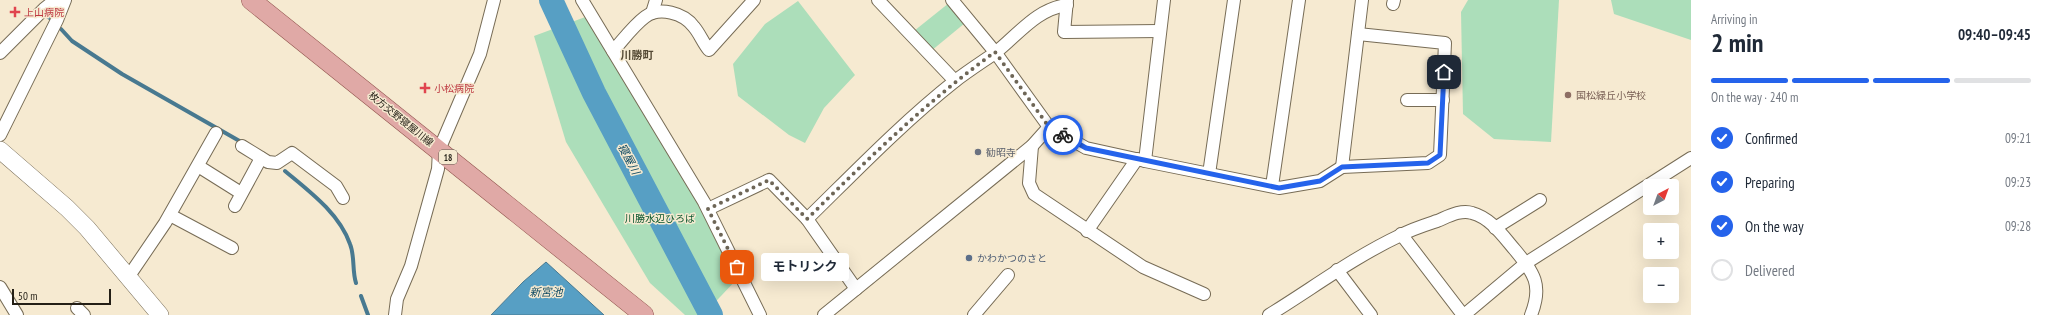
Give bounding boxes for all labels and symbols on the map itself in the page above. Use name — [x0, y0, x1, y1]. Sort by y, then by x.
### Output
marker: 上山病院 — [9, 6, 21, 18]
place label: 上山病院 — [24, 6, 64, 19]
district label: 川勝町 — [621, 48, 654, 62]
pin — [1427, 55, 1461, 89]
marker: 小松病院 — [419, 82, 431, 94]
place label: 小松病院 — [434, 82, 474, 95]
street label: 枚方交野寝屋川線 — [366, 89, 436, 149]
place label: 国松緑丘小学校 — [1576, 89, 1646, 102]
marker: 国松緑丘小学校 — [1563, 90, 1573, 100]
courier — [1043, 115, 1083, 155]
water label: 寝屋川 — [615, 141, 643, 178]
place label: 勧昭寺 — [986, 146, 1016, 159]
marker: 勧昭寺 — [973, 147, 983, 157]
road number: 18 — [439, 150, 457, 164]
north arrow — [1643, 179, 1679, 215]
park label: 川勝水辺ひろば — [625, 212, 695, 225]
pin — [720, 250, 754, 284]
place label: かわかつのさと — [977, 252, 1047, 265]
callout: モトリンク — [761, 253, 849, 281]
marker: かわかつのさと — [964, 253, 974, 263]
water label: 新宮池 — [530, 285, 563, 299]
scale bar — [12, 287, 111, 306]

